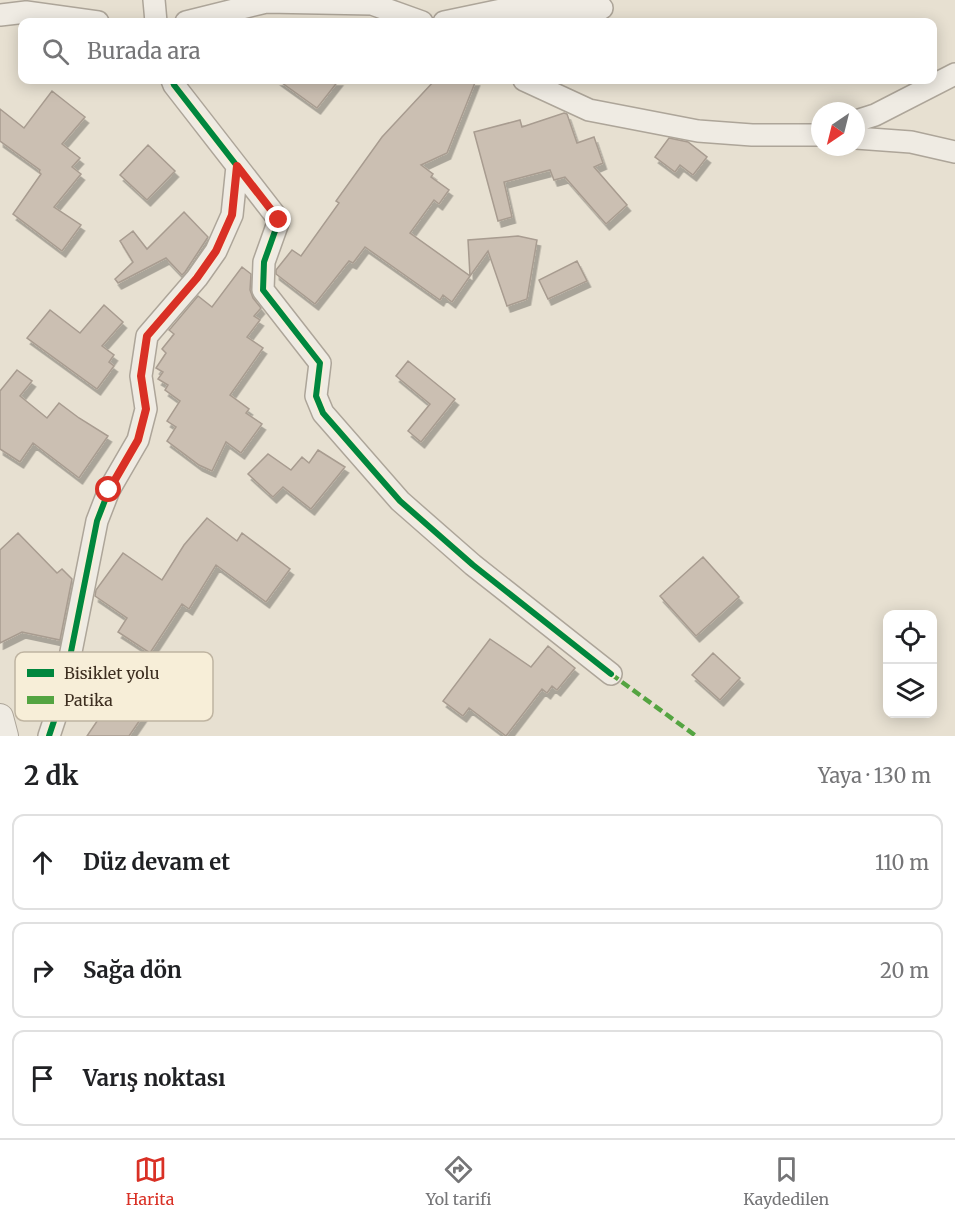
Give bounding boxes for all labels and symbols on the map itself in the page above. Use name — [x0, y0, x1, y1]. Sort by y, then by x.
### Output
north arrow — [811, 102, 865, 156]
route end — [265, 206, 291, 232]
route start — [95, 476, 121, 502]
legend — [15, 652, 213, 721]
text: Bisiklet yolu — [64, 663, 159, 683]
text: Patika — [64, 690, 113, 710]

